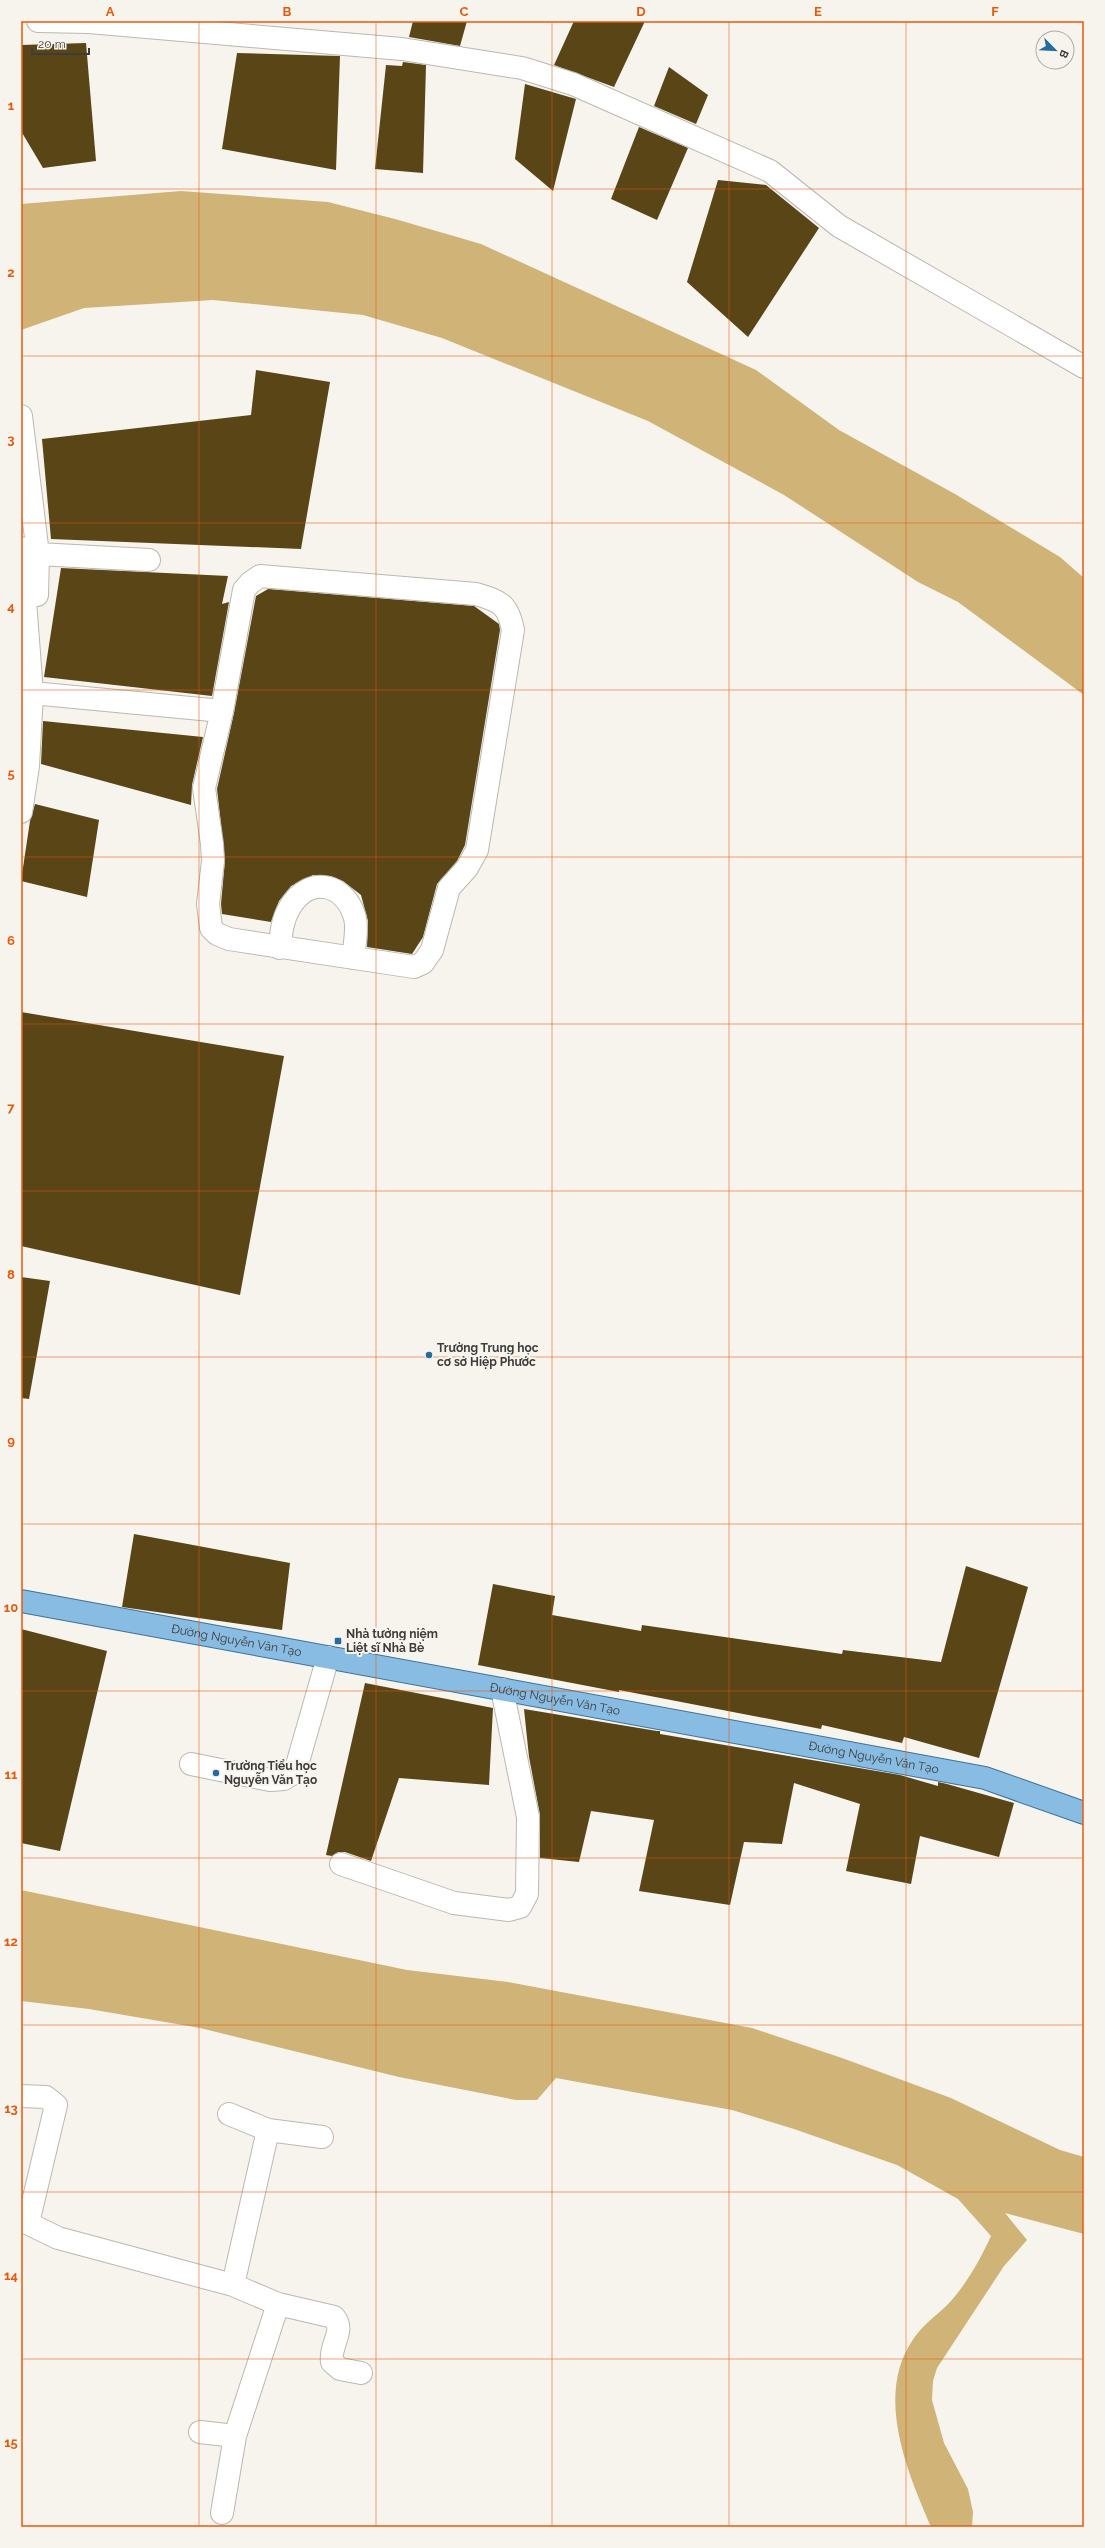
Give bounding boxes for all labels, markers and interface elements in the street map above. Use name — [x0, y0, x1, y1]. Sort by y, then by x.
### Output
text: A — [106, 4, 115, 19]
text: B — [283, 4, 292, 19]
text: C — [460, 4, 469, 19]
text: D — [636, 4, 646, 19]
text: E — [814, 4, 822, 19]
text: F — [991, 4, 999, 19]
scale bar — [32, 30, 89, 56]
north arrow — [1035, 30, 1075, 70]
text: 20 m — [38, 37, 66, 51]
text: B — [1056, 48, 1071, 60]
text: 1 — [8, 98, 15, 113]
text: 2 — [7, 265, 15, 280]
text: 3 — [7, 432, 15, 447]
text: 4 — [7, 599, 15, 614]
text: 5 — [7, 766, 15, 781]
text: 6 — [7, 933, 15, 948]
text: 7 — [7, 1100, 15, 1115]
text: 8 — [7, 1267, 15, 1282]
place label: Trường Trung học cơ sở Hiệp Phước — [437, 1341, 539, 1369]
marker: Trường Trung học cơ sở Hiệp Phước — [424, 1350, 434, 1360]
text: 9 — [7, 1433, 15, 1448]
text: 10 — [4, 1600, 18, 1615]
street label: Đường Nguyễn Văn Tạo — [170, 1622, 303, 1659]
place label: Nhà tưởng niệm Liệt sĩ Nhà Bè — [346, 1627, 438, 1655]
marker: Nhà tưởng niệm Liệt sĩ Nhà Bè — [333, 1636, 343, 1646]
street label: Đường Nguyễn Văn Tạo — [489, 1680, 621, 1718]
street label: Đường Nguyễn Văn Tạo — [807, 1739, 940, 1776]
place label: Trường Tiểu học Nguyễn Văn Tạo — [224, 1759, 317, 1787]
text: 11 — [5, 1767, 18, 1782]
marker: Trường Tiểu học Nguyễn Văn Tạo — [211, 1768, 221, 1778]
text: 12 — [4, 1934, 18, 1949]
text: 13 — [4, 2101, 18, 2116]
text: 14 — [4, 2268, 18, 2283]
text: 15 — [4, 2435, 18, 2450]

